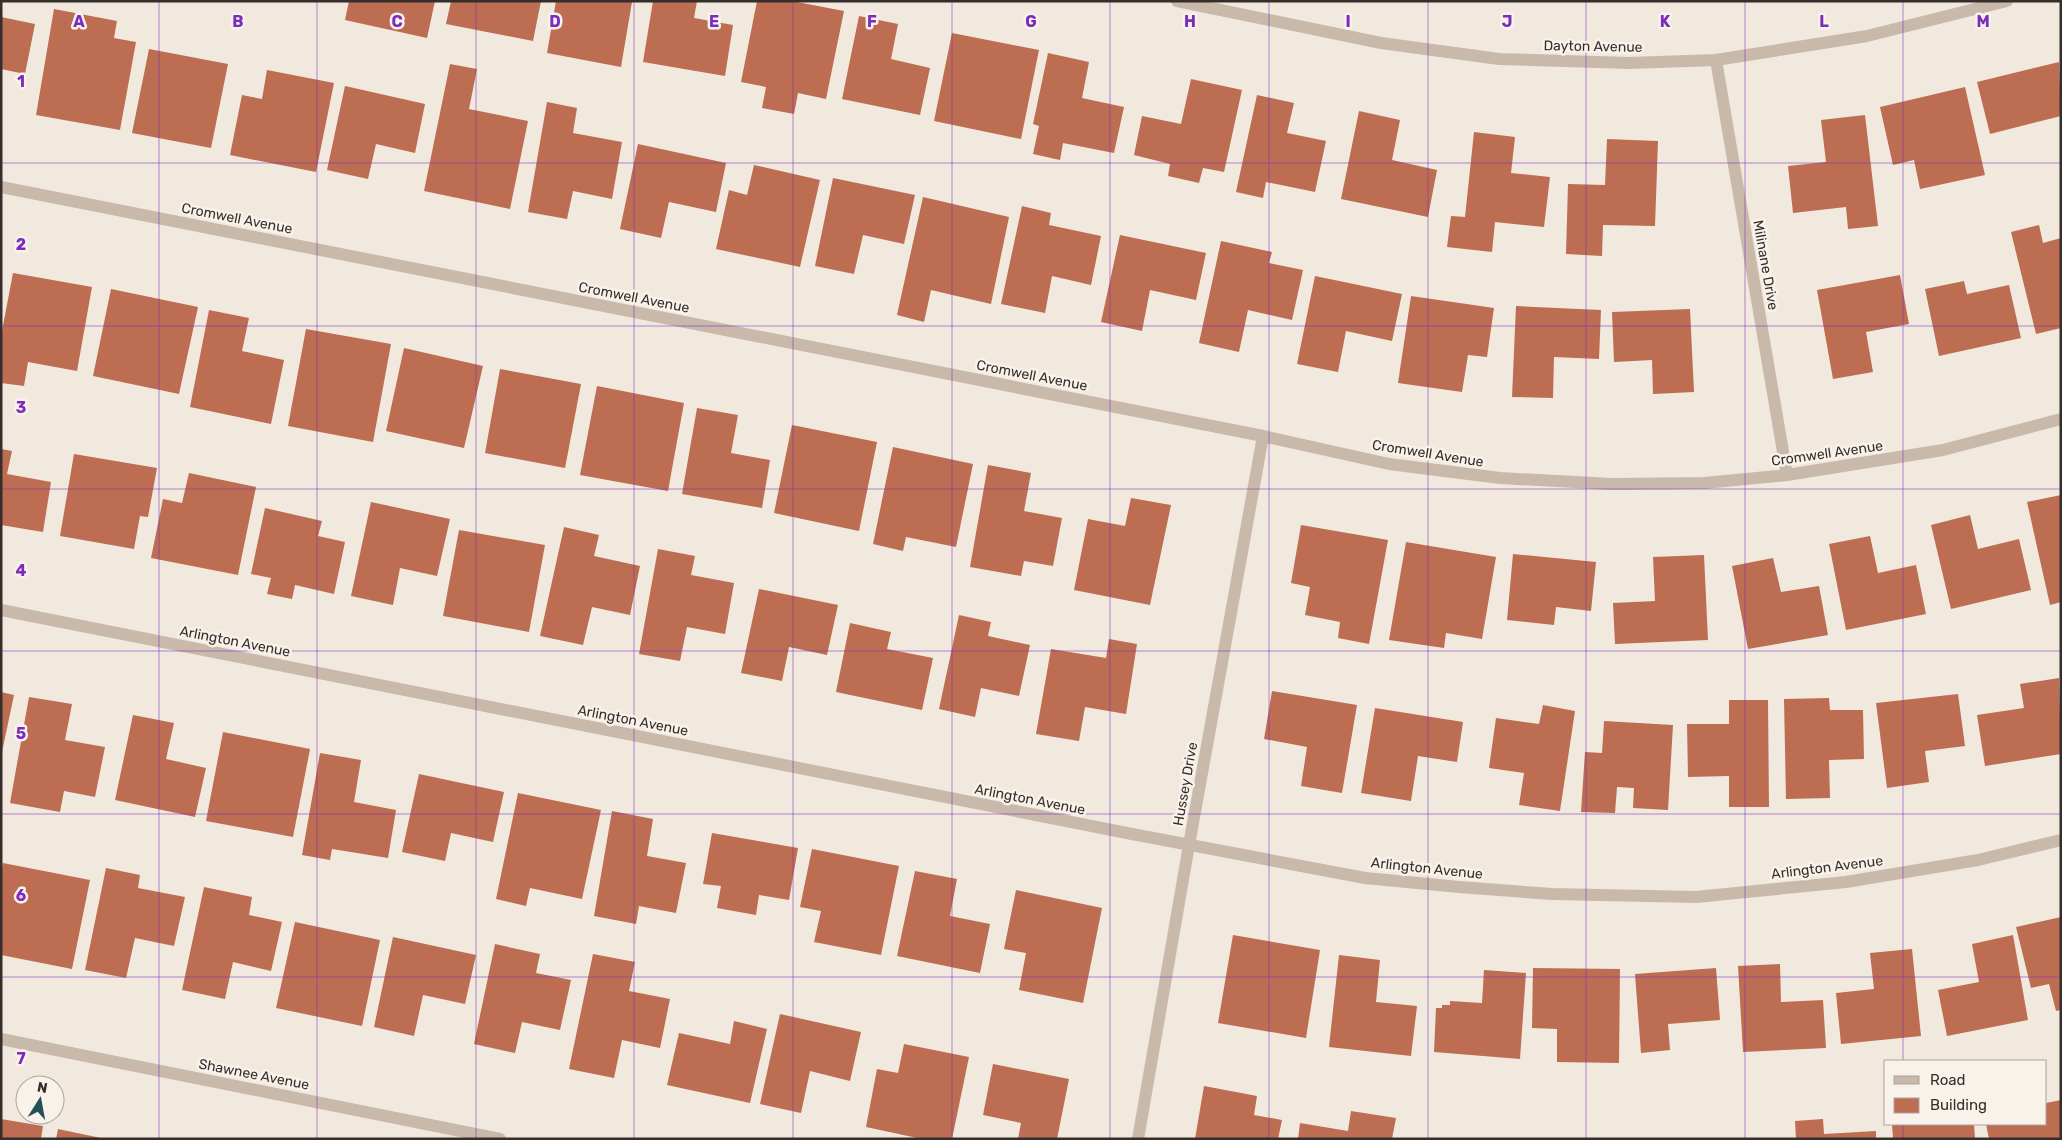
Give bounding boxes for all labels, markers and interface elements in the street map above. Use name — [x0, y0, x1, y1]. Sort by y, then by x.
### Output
text: A — [73, 12, 85, 31]
text: B — [232, 12, 244, 31]
text: C — [391, 12, 403, 31]
text: D — [549, 12, 561, 31]
text: E — [709, 12, 719, 31]
text: F — [867, 12, 877, 31]
text: G — [1025, 12, 1037, 31]
text: H — [1184, 12, 1196, 31]
text: I — [1345, 12, 1351, 31]
text: J — [1502, 12, 1512, 31]
text: K — [1660, 12, 1671, 31]
text: L — [1819, 12, 1829, 31]
text: M — [1976, 12, 1990, 31]
street label: Dayton Avenue — [1543, 37, 1643, 56]
text: 1 — [17, 72, 25, 91]
street label: Cromwell Avenue — [180, 199, 294, 238]
street label: Milinane Drive — [1749, 219, 1782, 312]
text: 2 — [16, 235, 26, 254]
street label: Cromwell Avenue — [577, 278, 691, 317]
street label: Cromwell Avenue — [975, 356, 1089, 395]
text: 3 — [16, 398, 26, 417]
street label: Cromwell Avenue — [1371, 436, 1485, 471]
street label: Cromwell Avenue — [1770, 437, 1884, 470]
text: 4 — [16, 561, 27, 580]
street label: Arlington Avenue — [178, 622, 292, 661]
street label: Arlington Avenue — [576, 701, 690, 740]
text: 5 — [16, 724, 26, 743]
street label: Hussey Drive — [1170, 741, 1201, 827]
street label: Arlington Avenue — [973, 780, 1087, 819]
street label: Arlington Avenue — [1770, 852, 1884, 883]
street label: Arlington Avenue — [1370, 854, 1484, 883]
text: 6 — [16, 886, 26, 905]
text: 7 — [16, 1049, 26, 1068]
street label: Shawnee Avenue — [197, 1055, 311, 1094]
legend — [1884, 1060, 2047, 1125]
text: Road — [1930, 1071, 1966, 1089]
north arrow — [15, 1075, 65, 1125]
text: N — [36, 1078, 49, 1097]
text: Building — [1930, 1096, 1987, 1114]

